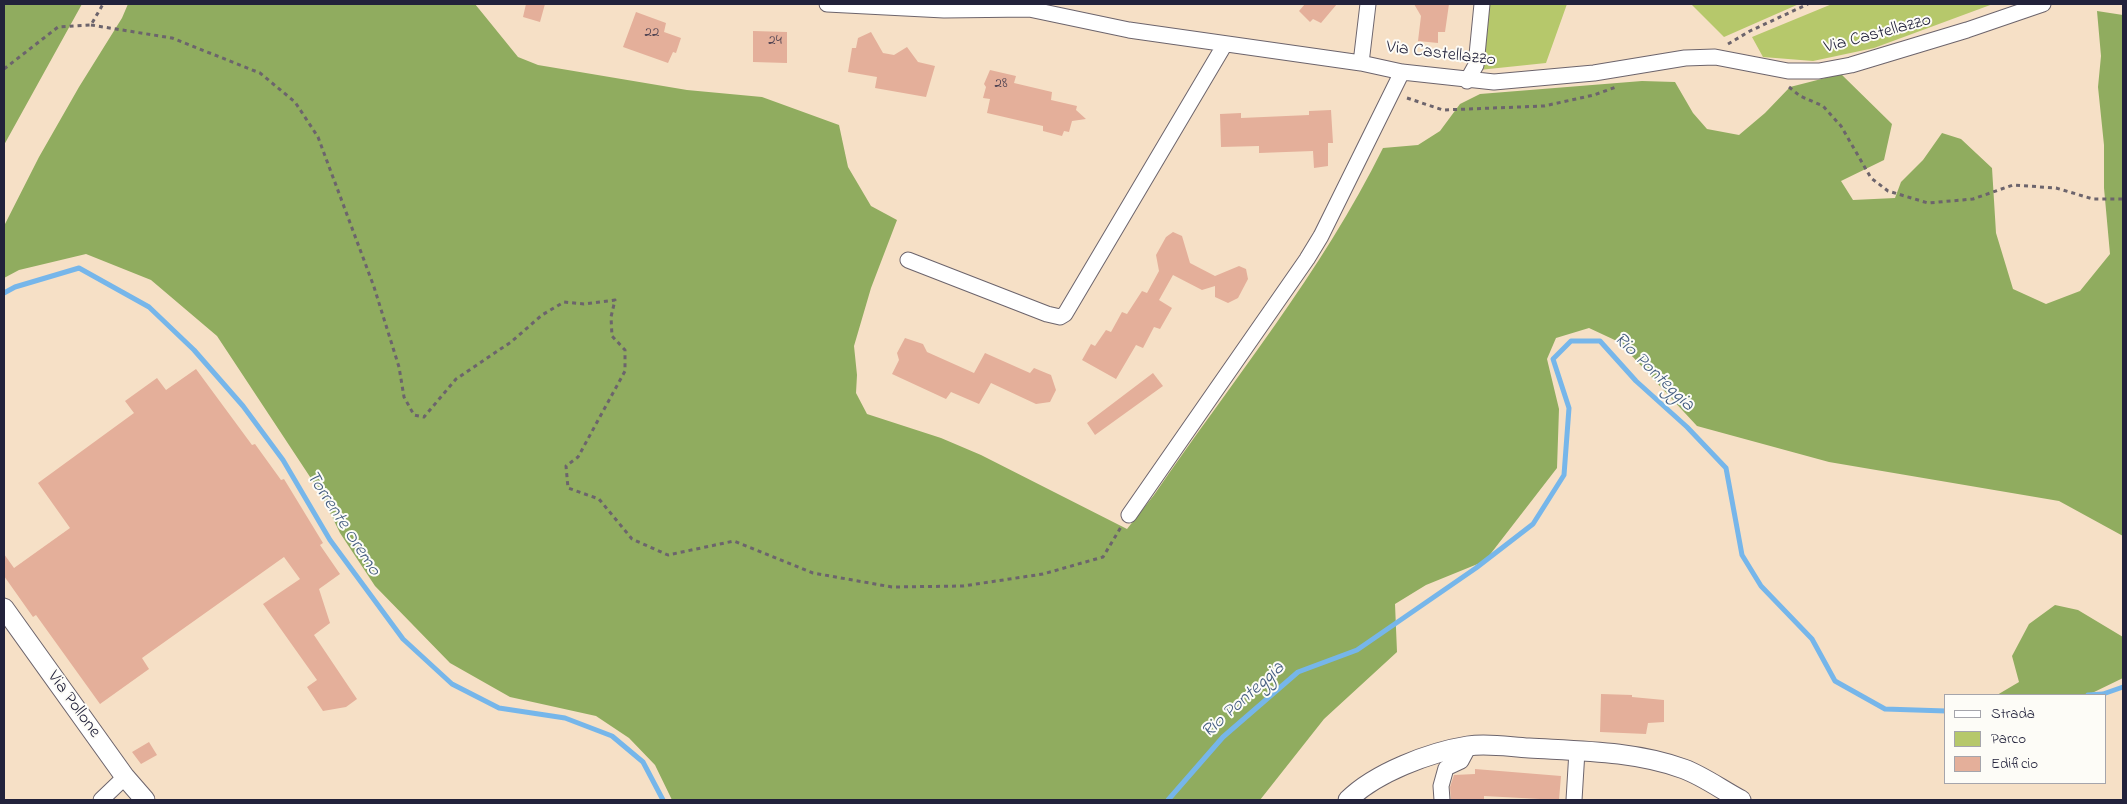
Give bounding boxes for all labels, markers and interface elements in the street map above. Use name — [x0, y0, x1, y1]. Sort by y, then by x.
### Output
street label: Via Castellazzo — [1822, 10, 1934, 60]
house number: 22 — [645, 25, 659, 43]
house number: 24 — [768, 33, 782, 51]
street label: Via Castellazzo — [1385, 38, 1497, 72]
house number: 28 — [994, 76, 1008, 94]
water label: Rio Ponteggia — [1608, 329, 1698, 417]
water label: Torrente Oremo — [300, 467, 384, 581]
water label: Rio Ponteggia — [1198, 658, 1290, 744]
street label: Via Pollone — [42, 667, 104, 743]
legend — [1944, 694, 2107, 784]
text: Strada — [1991, 703, 2035, 725]
text: Parco — [1991, 728, 2026, 750]
text: Edificio — [1991, 753, 2038, 775]

